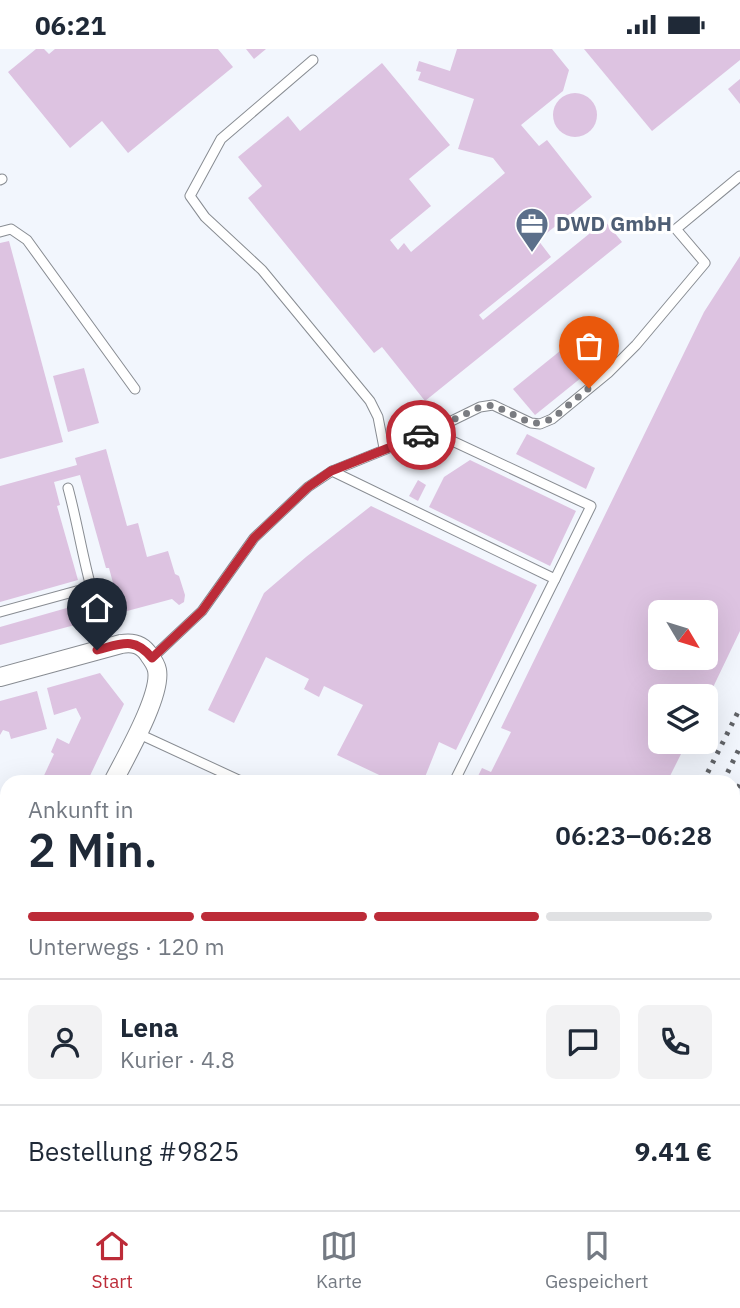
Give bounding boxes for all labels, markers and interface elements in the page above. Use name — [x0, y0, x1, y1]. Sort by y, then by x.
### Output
text: 06:21 — [35, 8, 106, 42]
office icon: DWD GmbH — [513, 205, 551, 254]
place label: DWD GmbH — [556, 209, 672, 237]
pin — [559, 316, 619, 388]
icon: bag — [570, 327, 608, 365]
courier — [386, 400, 456, 470]
icon: car — [402, 416, 440, 454]
pin — [67, 578, 127, 650]
icon: home — [78, 589, 116, 627]
north arrow — [648, 600, 718, 670]
map controls — [648, 600, 718, 754]
button: layers — [648, 684, 718, 754]
text: Ankunft in — [28, 794, 134, 824]
text: 06:23–06:28 — [555, 818, 712, 852]
text: 2 Min. — [28, 820, 158, 880]
text: Unterwegs · 120 m — [28, 931, 225, 961]
button: person — [28, 1005, 102, 1079]
button: chat — [546, 1005, 620, 1079]
button: phone — [638, 1005, 712, 1079]
text: Lena — [120, 1010, 178, 1044]
text: Kurier · 4.8 — [120, 1044, 235, 1074]
text: Bestellung #9825 — [28, 1134, 239, 1168]
text: 9.41 € — [635, 1134, 712, 1168]
tab: Start — [91, 1227, 133, 1293]
tab: Karte — [316, 1227, 362, 1293]
tab: Gespeichert — [545, 1227, 649, 1293]

